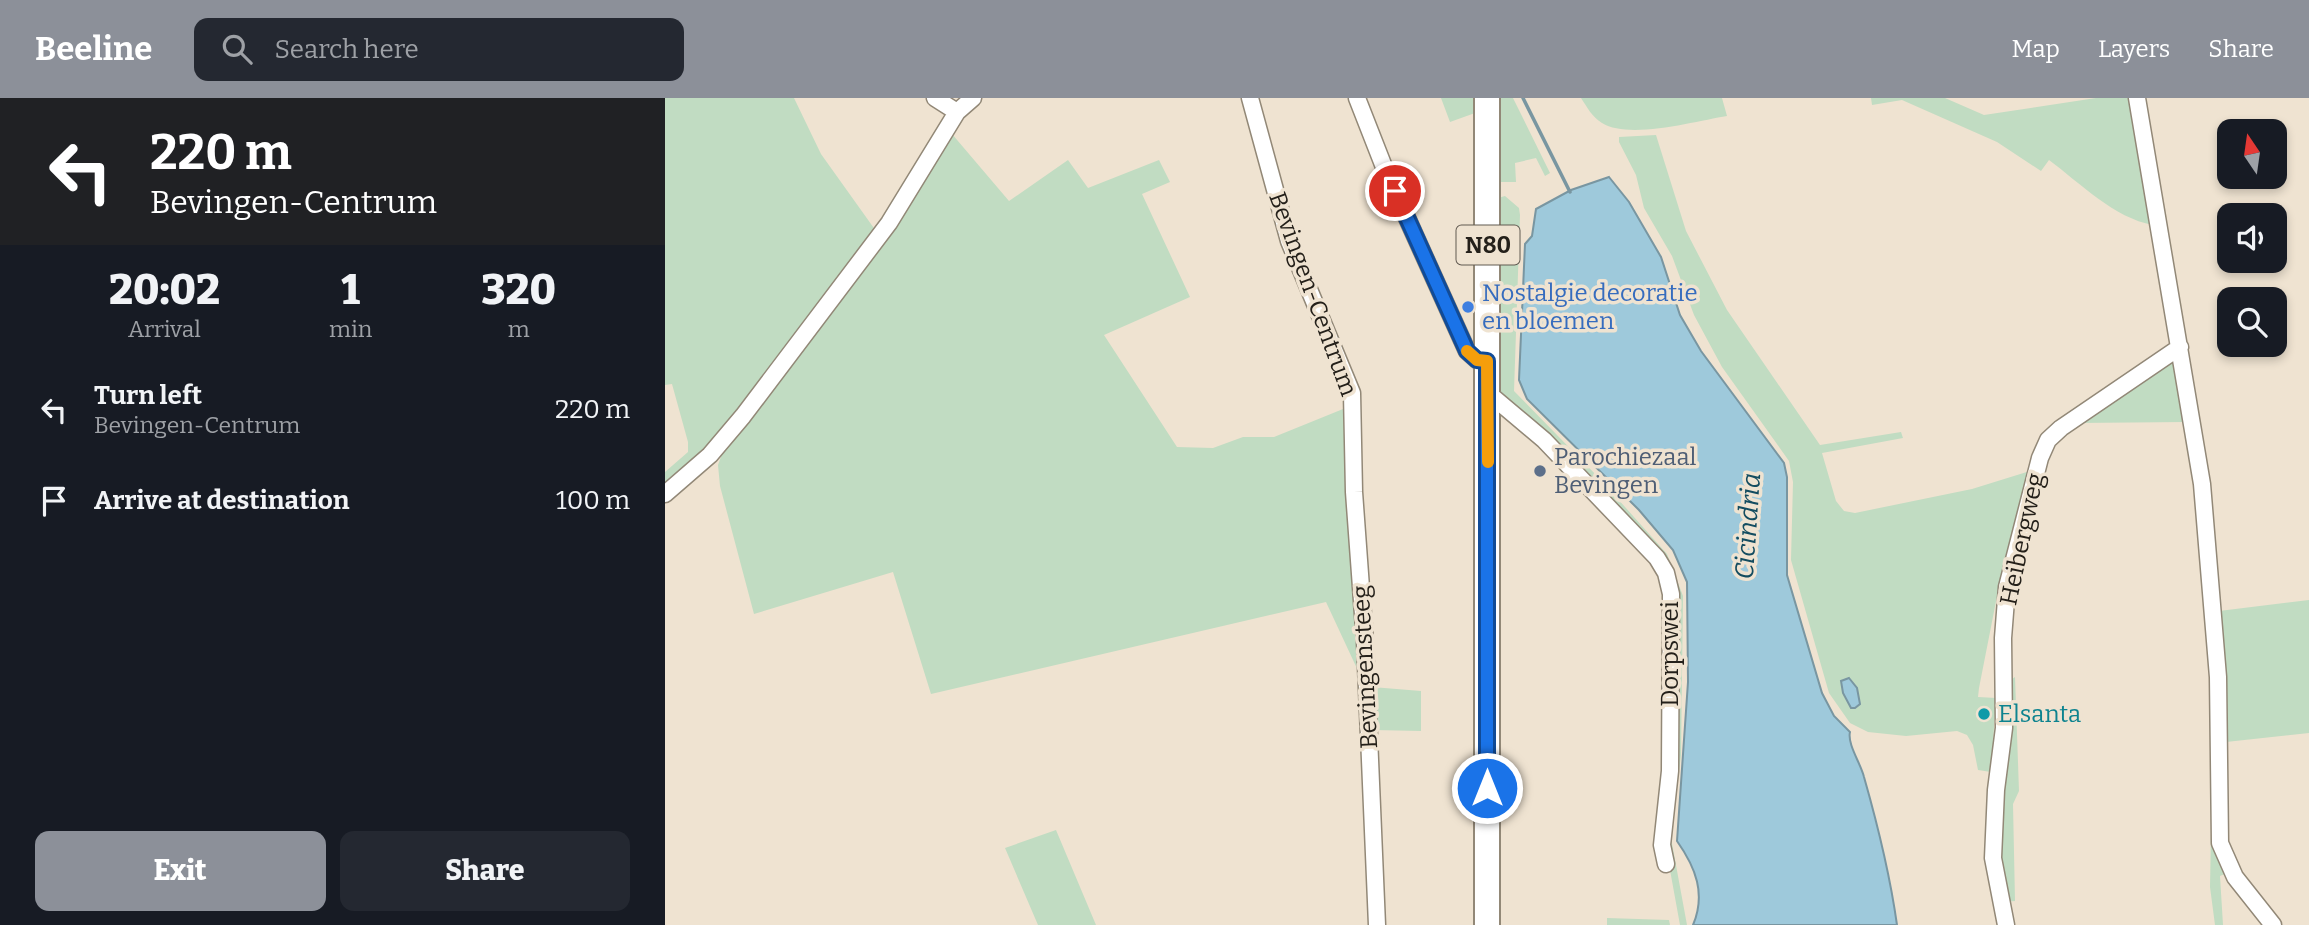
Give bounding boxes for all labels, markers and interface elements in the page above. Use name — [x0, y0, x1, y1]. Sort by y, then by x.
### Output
search box — [194, 18, 684, 81]
text: Beeline — [35, 29, 152, 69]
icon: search — [218, 30, 256, 68]
text: Search here — [274, 34, 419, 65]
text: Map — [2012, 35, 2060, 63]
text: Layers — [2098, 35, 2170, 63]
text: Share — [2208, 35, 2274, 63]
north arrow — [2217, 119, 2287, 189]
map controls — [2217, 119, 2287, 357]
text: 220 m — [150, 123, 292, 182]
icon: left — [35, 126, 126, 217]
pin — [1365, 161, 1425, 221]
icon: arrive — [1376, 172, 1414, 210]
text: Bevingen-Centrum — [150, 183, 437, 221]
street label: Bevingen-Centrum — [1263, 188, 1363, 400]
button: sound — [2217, 203, 2287, 273]
road number: N80 — [1457, 226, 1519, 264]
text: 20:02 — [109, 265, 220, 315]
text: 1 — [341, 265, 360, 315]
text: 320 — [481, 265, 556, 315]
place label: Nostalgie decoratie en bloemen — [1482, 279, 1698, 335]
button: search — [2217, 287, 2287, 357]
marker: Nostalgie decoratie en bloemen — [1460, 299, 1476, 315]
text: Arrival — [128, 315, 201, 343]
text: min — [329, 315, 372, 343]
text: m — [508, 315, 530, 343]
text: Turn left — [94, 380, 202, 411]
icon: left — [35, 391, 73, 429]
text: 220 m — [555, 394, 630, 425]
text: Bevingen-Centrum — [94, 411, 300, 439]
place label: Parochiezaal Bevingen — [1554, 443, 1697, 499]
marker: Parochiezaal Bevingen — [1532, 463, 1548, 479]
street label: Heibergweg — [1994, 470, 2050, 608]
water label: Cicindria — [1729, 472, 1767, 580]
icon: arrive — [35, 482, 73, 520]
text: Arrive at destination — [94, 485, 349, 516]
text: 100 m — [556, 485, 630, 516]
street label: Bevingensteeg — [1347, 585, 1383, 749]
street label: Dorpswei — [1656, 601, 1684, 707]
place label: Elsanta — [1998, 700, 2081, 728]
marker: Elsanta — [1976, 706, 1992, 722]
position arrow — [1450, 751, 1524, 825]
button: Exit — [35, 831, 326, 911]
button: Share — [340, 831, 630, 911]

